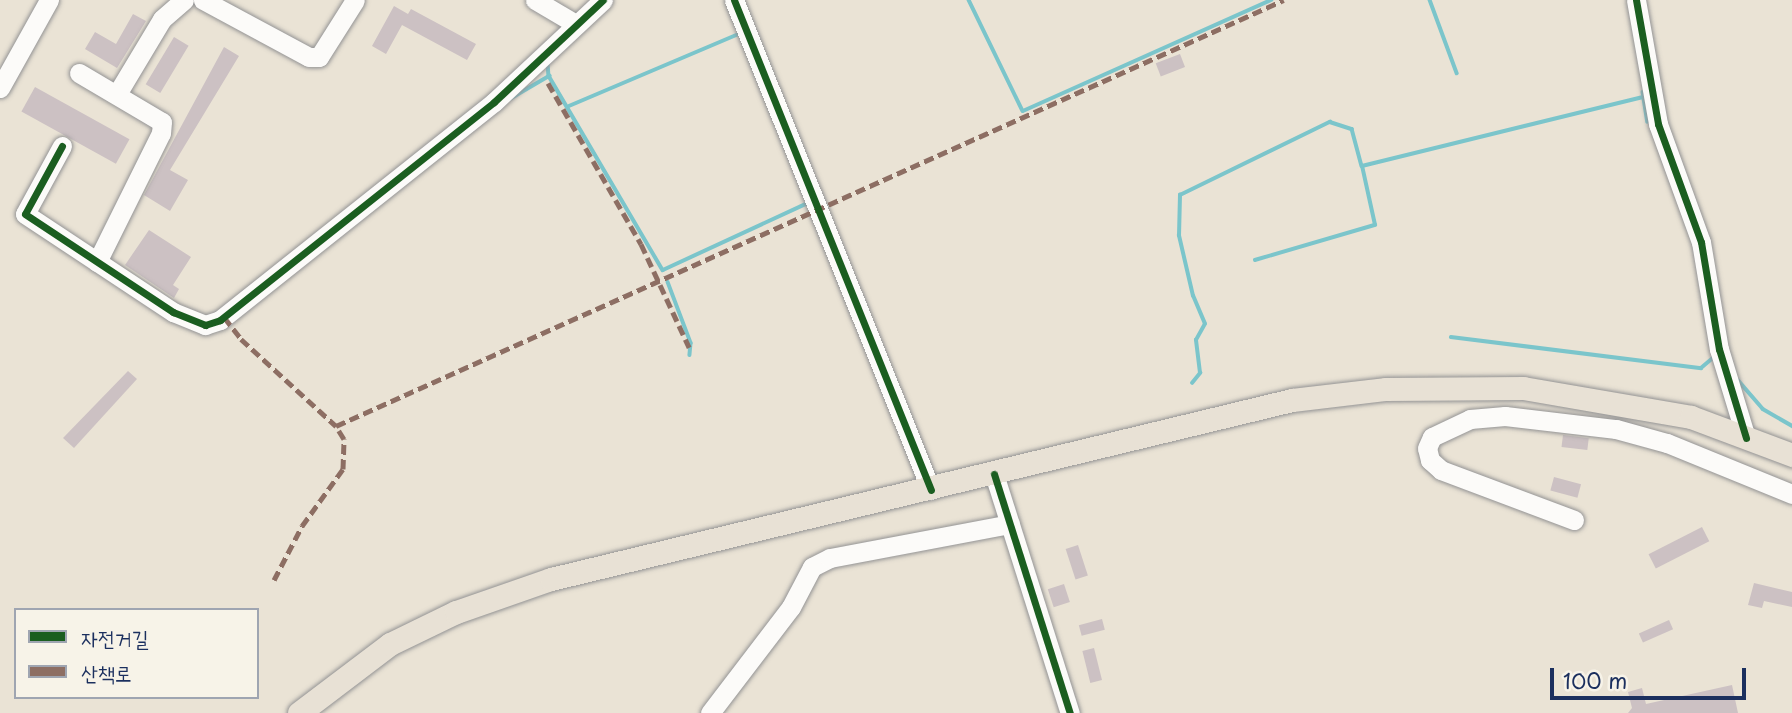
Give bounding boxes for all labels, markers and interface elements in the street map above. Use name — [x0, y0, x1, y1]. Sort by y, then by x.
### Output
legend — [14, 608, 259, 699]
text: 자전거길 — [81, 621, 149, 653]
scale bar — [1554, 654, 1750, 698]
text: 산책로 — [81, 656, 132, 688]
text: 100 m — [1563, 664, 1627, 696]

